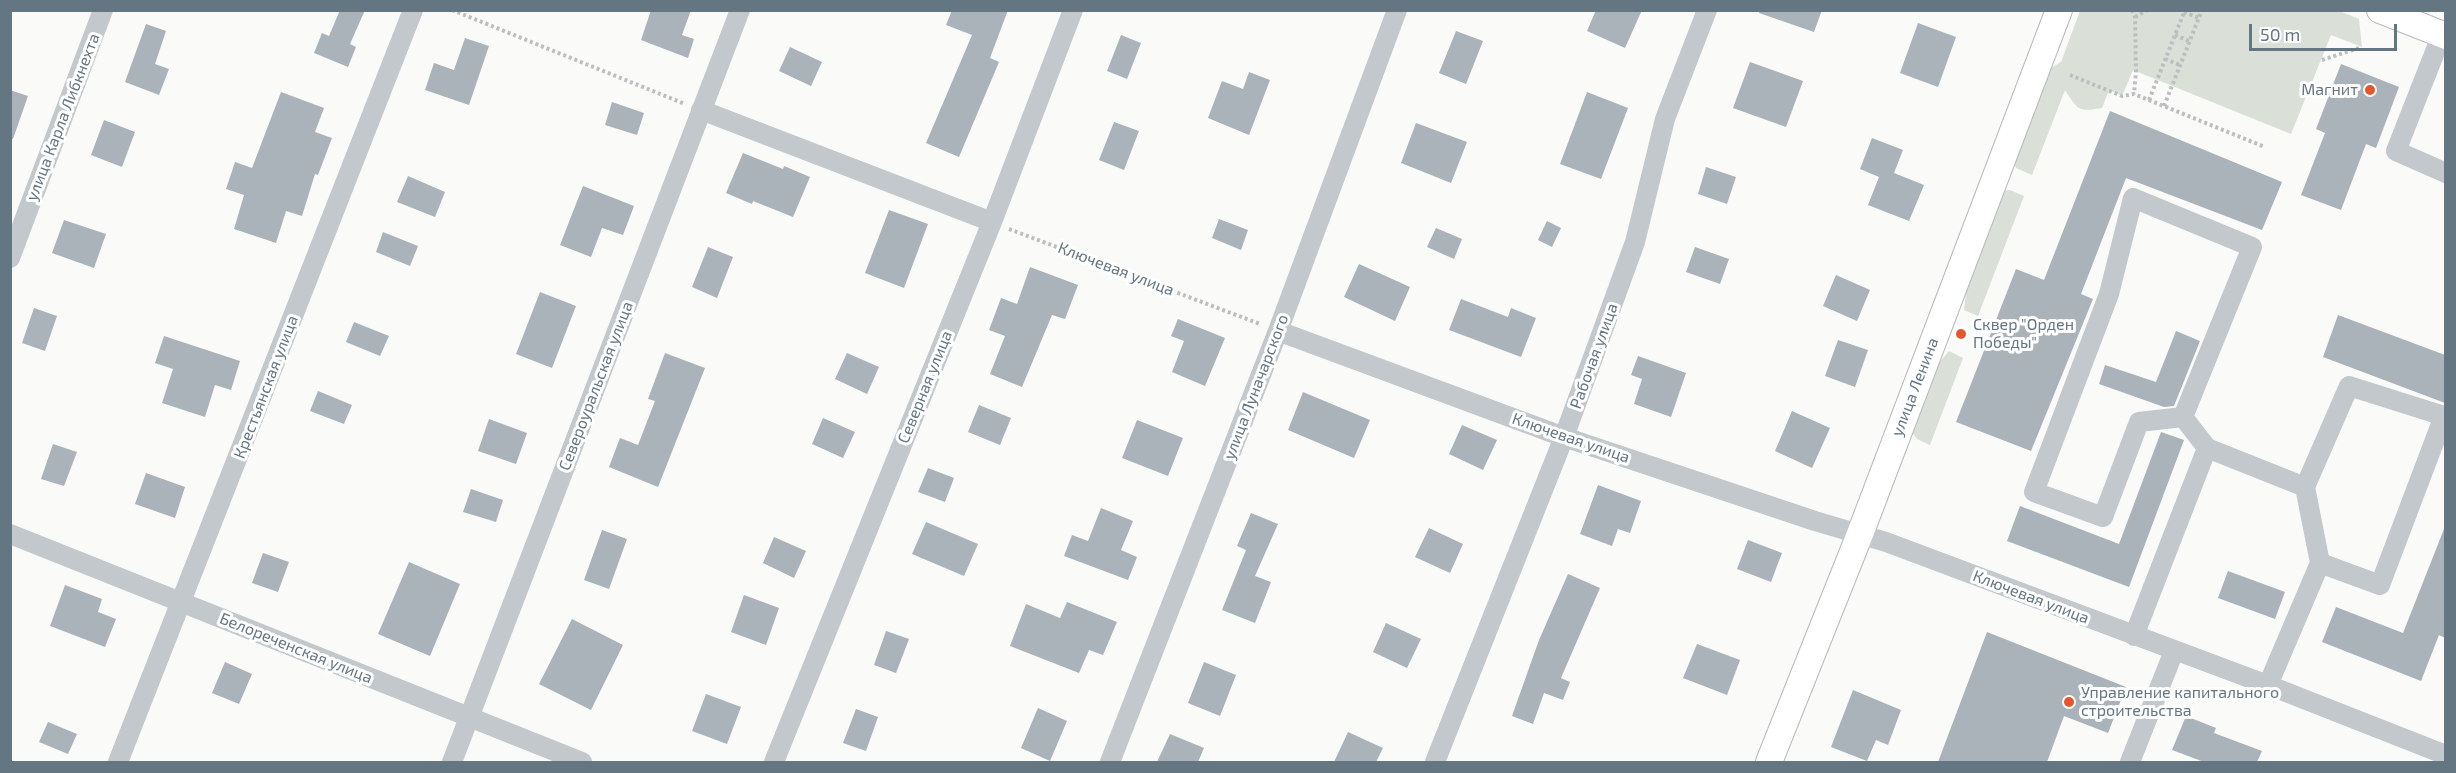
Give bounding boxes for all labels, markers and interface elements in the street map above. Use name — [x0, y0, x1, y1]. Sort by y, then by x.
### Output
scale bar — [2252, 12, 2400, 50]
text: 50 m — [2260, 23, 2300, 45]
street label: улица Карла Либкнехта — [22, 31, 104, 203]
place label: Магнит — [2301, 80, 2358, 100]
marker: Магнит — [2363, 83, 2377, 97]
street label: Ключевая улица — [1055, 238, 1177, 300]
street label: Североуральская улица — [555, 299, 637, 473]
street label: Рабочая улица — [1566, 301, 1622, 411]
street label: улица Луначарского — [1219, 312, 1293, 462]
street label: Крестьянская улица — [230, 313, 302, 461]
place label: Сквер "Орден Победы" — [1973, 315, 2074, 353]
marker: Сквер "Орден Победы" — [1954, 327, 1968, 341]
street label: Северная улица — [894, 328, 956, 446]
street label: улица Ленина — [1887, 335, 1943, 439]
street label: Ключевая улица — [1510, 409, 1632, 467]
street label: Ключевая улица — [1970, 566, 2092, 628]
street label: Белореченская улица — [217, 609, 375, 687]
place label: Управление капитального строительства — [2081, 683, 2279, 721]
marker: Управление капитального строительства — [2062, 695, 2076, 709]

